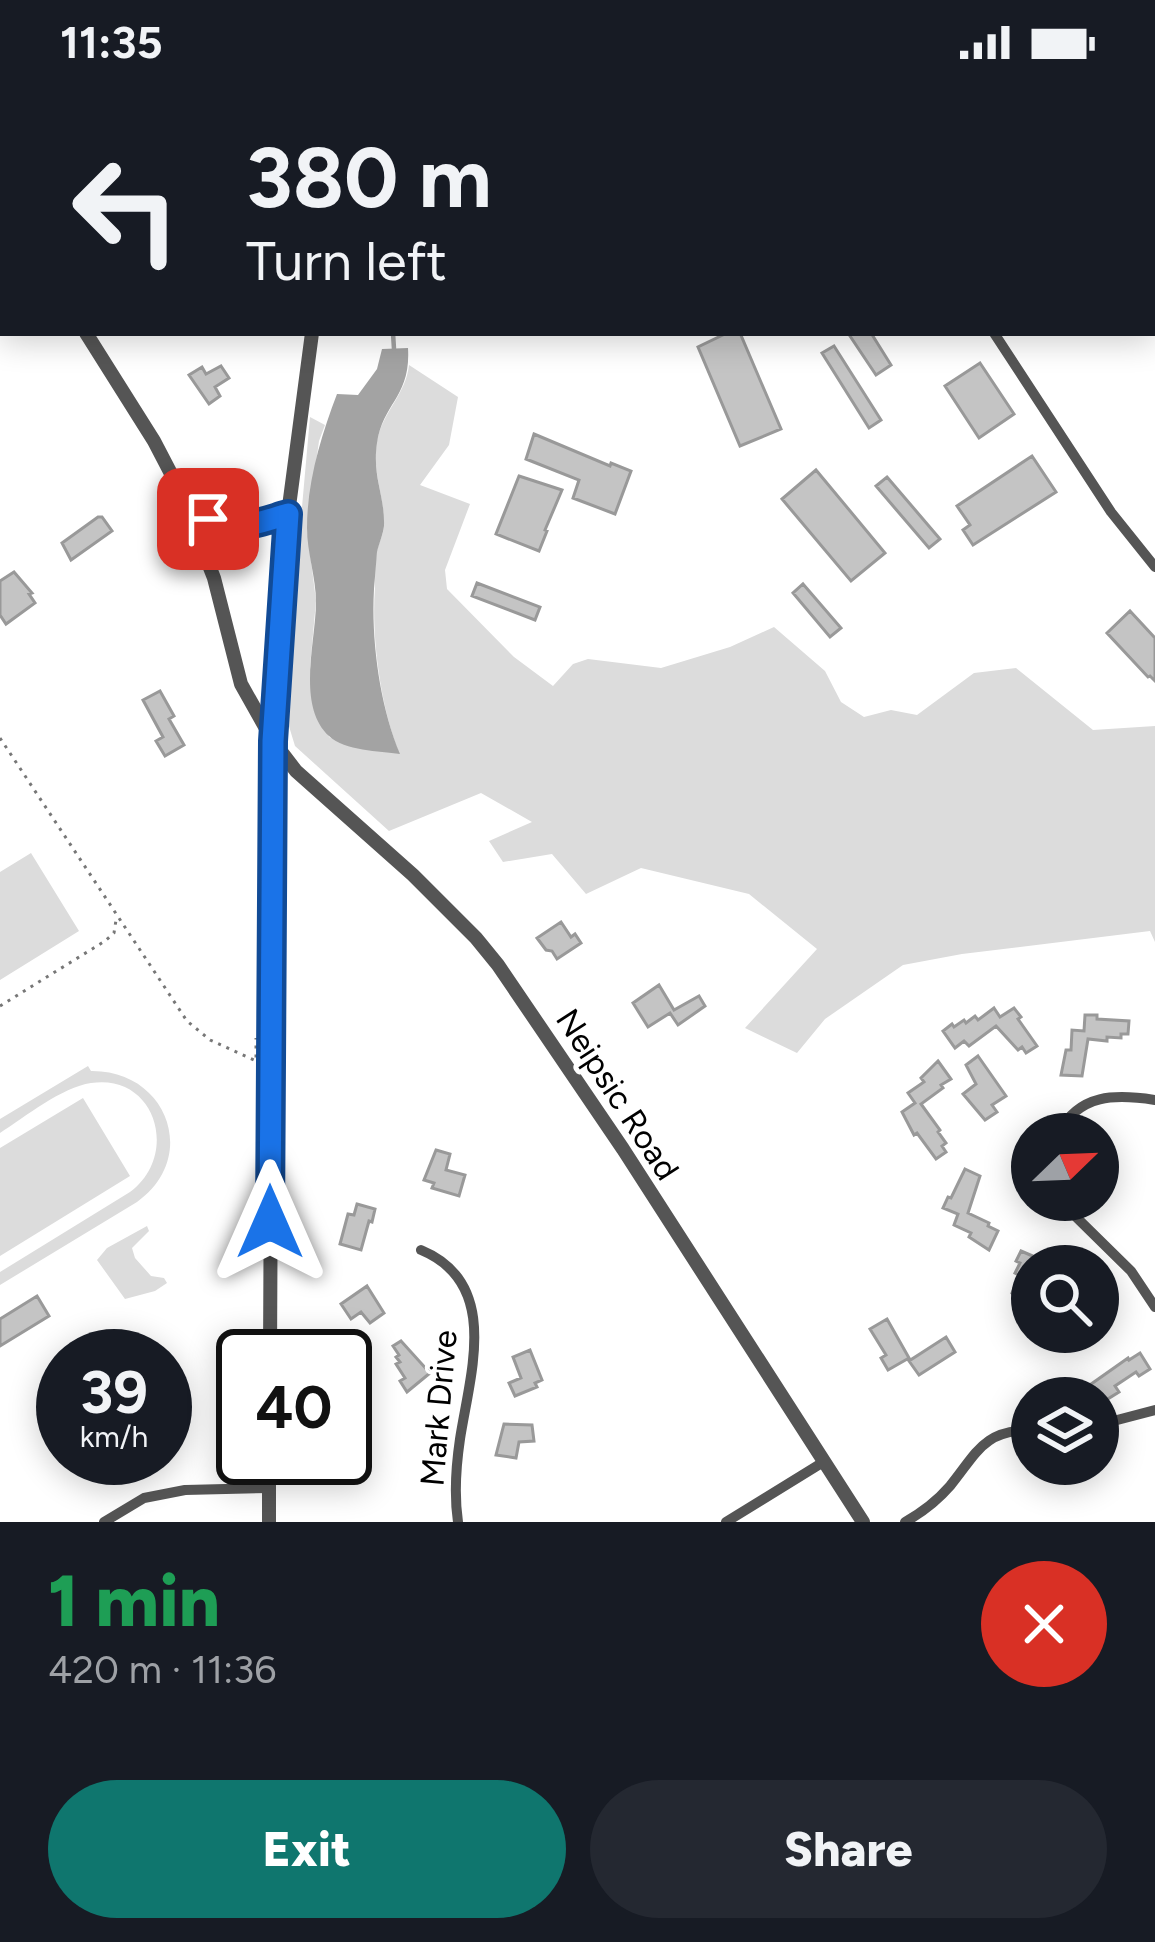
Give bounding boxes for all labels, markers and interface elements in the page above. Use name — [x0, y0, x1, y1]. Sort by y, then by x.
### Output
text: 11:35 — [60, 15, 163, 69]
text: 380 m — [246, 127, 492, 228]
icon: left — [48, 132, 204, 288]
text: Turn left — [246, 229, 447, 294]
pin — [157, 468, 259, 570]
icon: arrive — [175, 486, 241, 552]
street label: Neipsic Road — [548, 1002, 687, 1187]
north arrow — [1011, 1113, 1119, 1221]
map controls — [1011, 1113, 1119, 1485]
position arrow — [207, 1159, 333, 1285]
button: search — [1011, 1245, 1119, 1353]
street label: Mark Drive — [412, 1328, 465, 1488]
speed limit sign: 40 — [216, 1329, 372, 1485]
text: 39 — [80, 1356, 148, 1428]
button: layers — [1011, 1377, 1119, 1485]
text: km/h — [80, 1418, 148, 1455]
text: 1 min — [48, 1558, 220, 1644]
button: close — [981, 1561, 1107, 1687]
text: 420 m · 11:36 — [48, 1646, 276, 1693]
button: Exit — [48, 1780, 566, 1918]
button: Share — [590, 1780, 1107, 1918]

